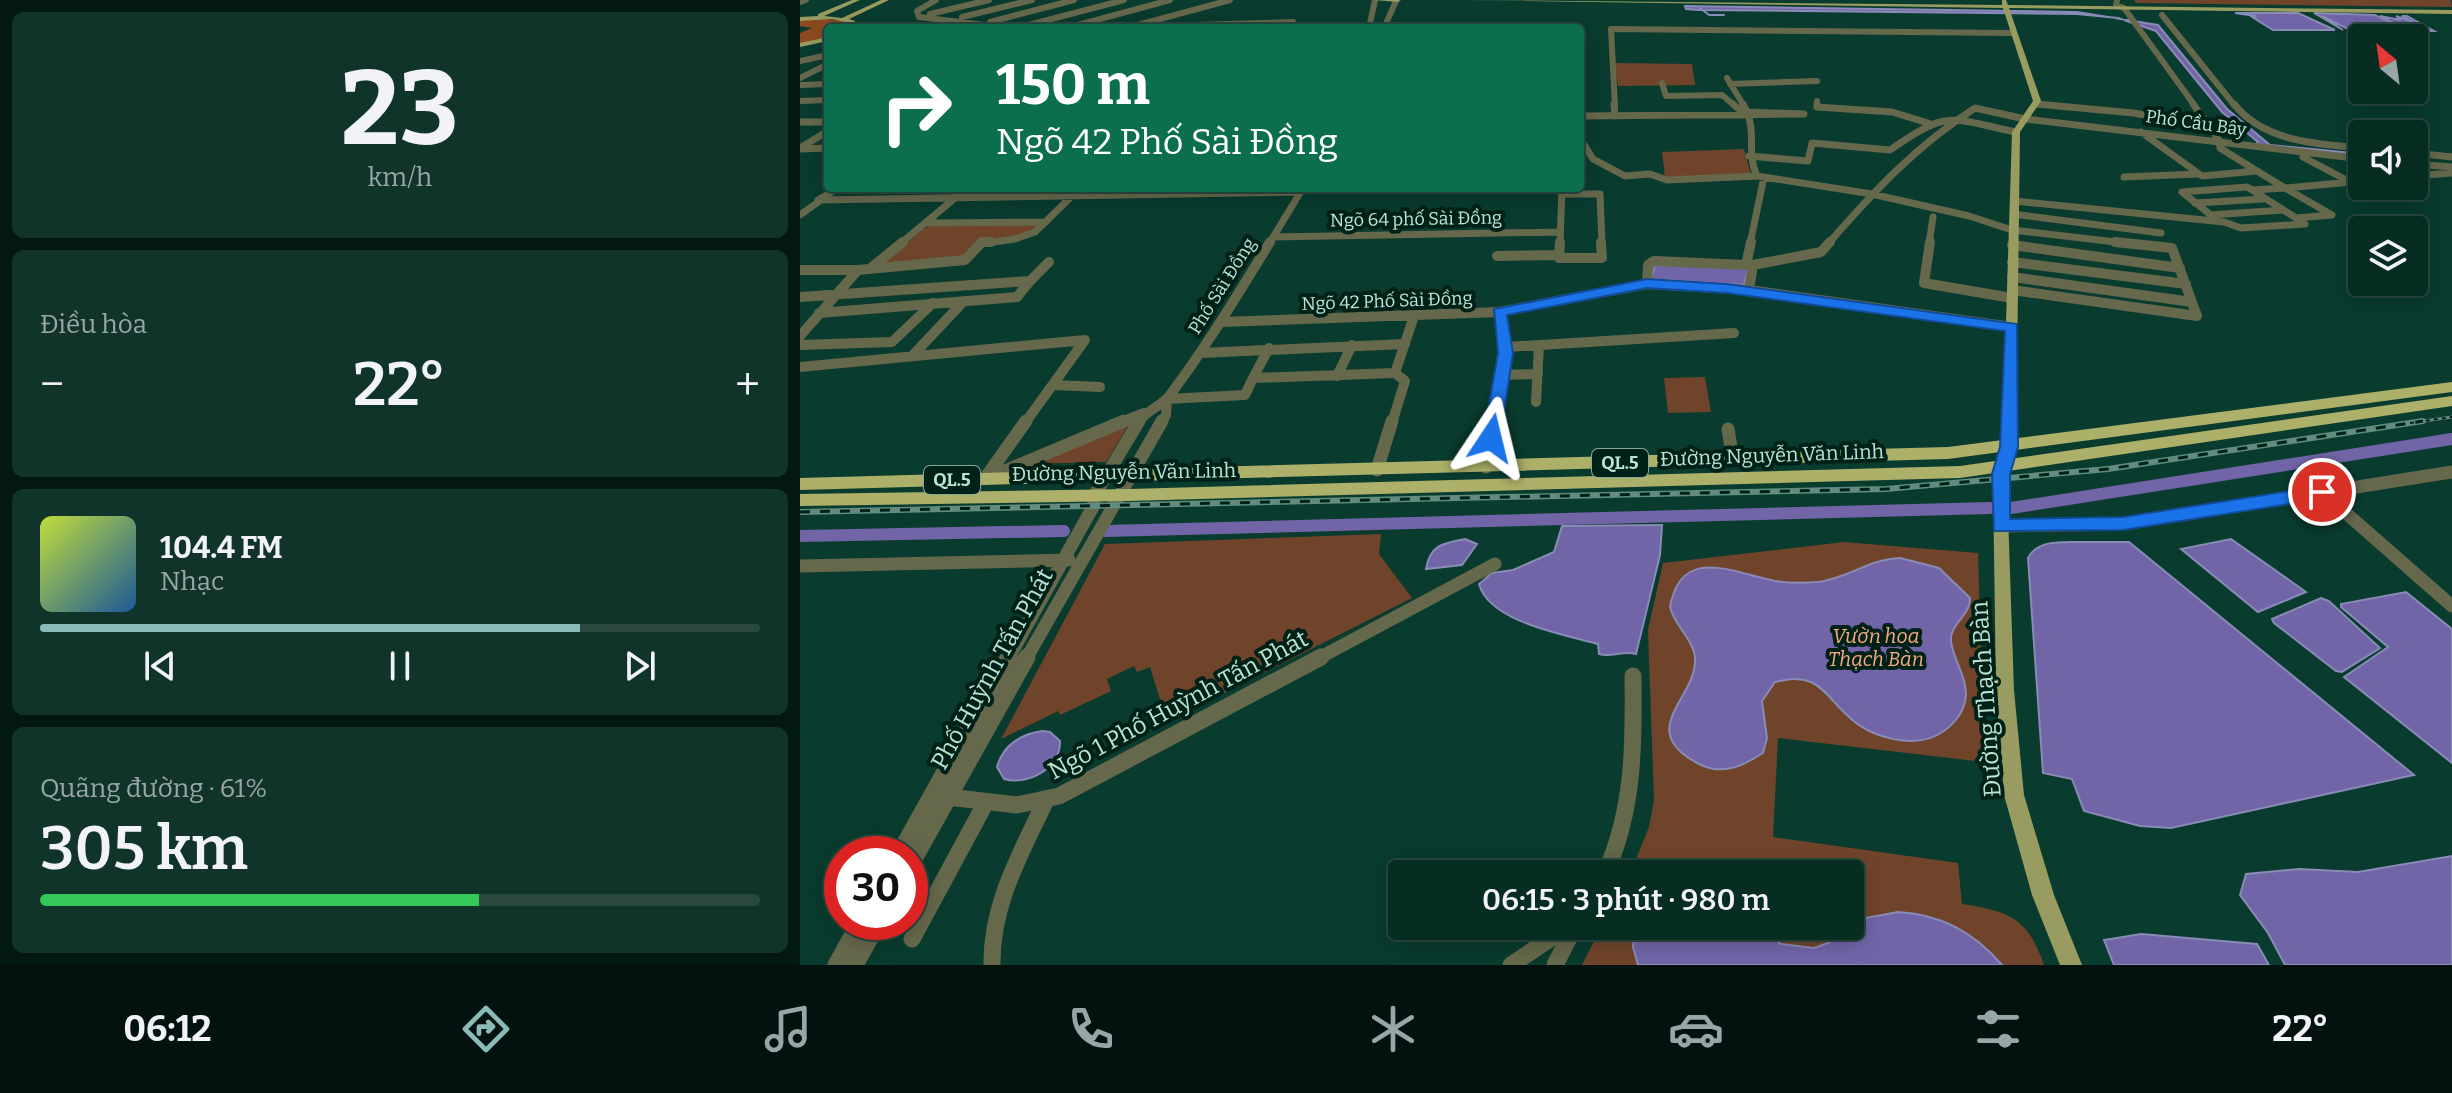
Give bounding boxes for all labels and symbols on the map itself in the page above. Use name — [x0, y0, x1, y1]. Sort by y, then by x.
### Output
north arrow — [2348, 24, 2428, 104]
street label: Phố Cầu Bây — [2144, 105, 2248, 141]
street label: Ngõ 64 phố Sài Đồng — [1330, 206, 1502, 232]
street label: Phố Sài Đồng — [1184, 234, 1260, 338]
street label: Ngõ 42 Phố Sài Đồng — [1301, 287, 1473, 315]
position arrow — [1449, 396, 1533, 480]
street label: Đường Nguyễn Văn Linh — [1660, 439, 1885, 471]
road number: QL.5 — [1592, 449, 1648, 477]
street label: Đường Nguyễn Văn Linh — [1012, 458, 1237, 486]
pin — [2288, 458, 2356, 526]
road number: QL.5 — [924, 466, 980, 494]
street label: Phố Huỳnh Tấn Phát — [925, 564, 1059, 774]
street label: Đường Thạch Bàn — [1965, 600, 2007, 798]
street label: Ngõ 1 Phố Huỳnh Tấn Phát — [1043, 624, 1313, 785]
park label: Vườn hoa Thạch Bàn — [1828, 624, 1924, 671]
speed limit sign: 30 — [824, 836, 928, 940]

